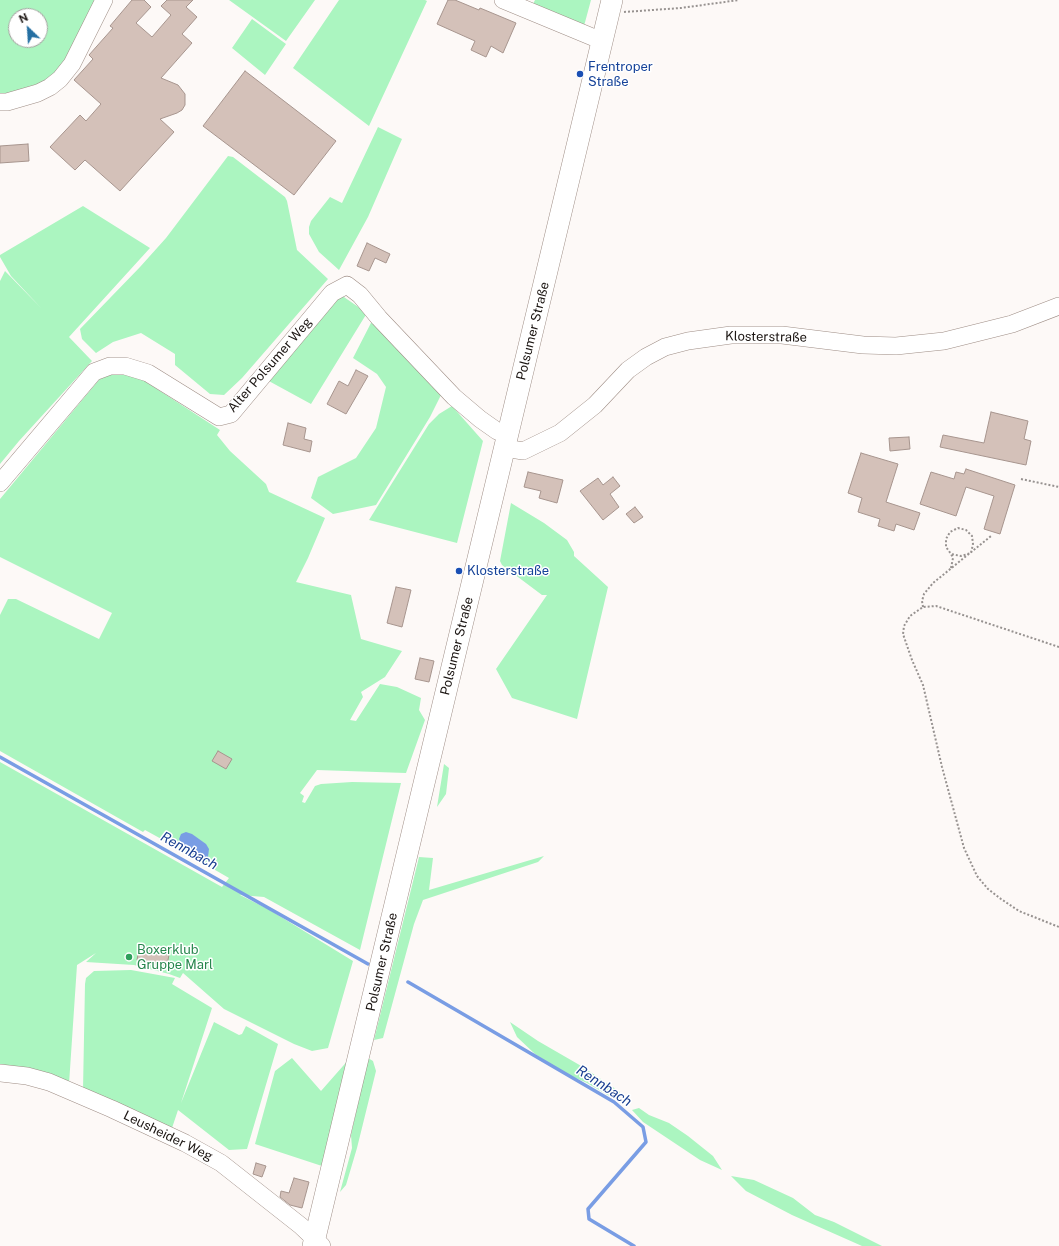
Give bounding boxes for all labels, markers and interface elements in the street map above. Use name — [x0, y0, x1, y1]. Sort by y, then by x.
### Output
north arrow — [8, 8, 48, 48]
text: N — [17, 11, 30, 25]
place label: Frentroper Straße — [588, 59, 653, 90]
marker: Frentroper Straße — [575, 69, 585, 79]
street label: Polsumer Straße — [513, 280, 553, 382]
street label: Alter Polsumer Weg — [225, 314, 315, 416]
street label: Klosterstraße — [725, 328, 807, 346]
place label: Klosterstraße — [467, 563, 549, 579]
marker: Klosterstraße — [454, 566, 464, 576]
street label: Polsumer Straße — [437, 595, 477, 697]
water label: Rennbach — [157, 828, 221, 874]
street label: Polsumer Straße — [363, 911, 401, 1013]
place label: Boxerklub Gruppe Marl — [137, 942, 213, 973]
marker: Boxerklub Gruppe Marl — [124, 952, 134, 962]
water label: Rennbach — [573, 1062, 635, 1110]
street label: Leusheider Weg — [121, 1108, 215, 1164]

